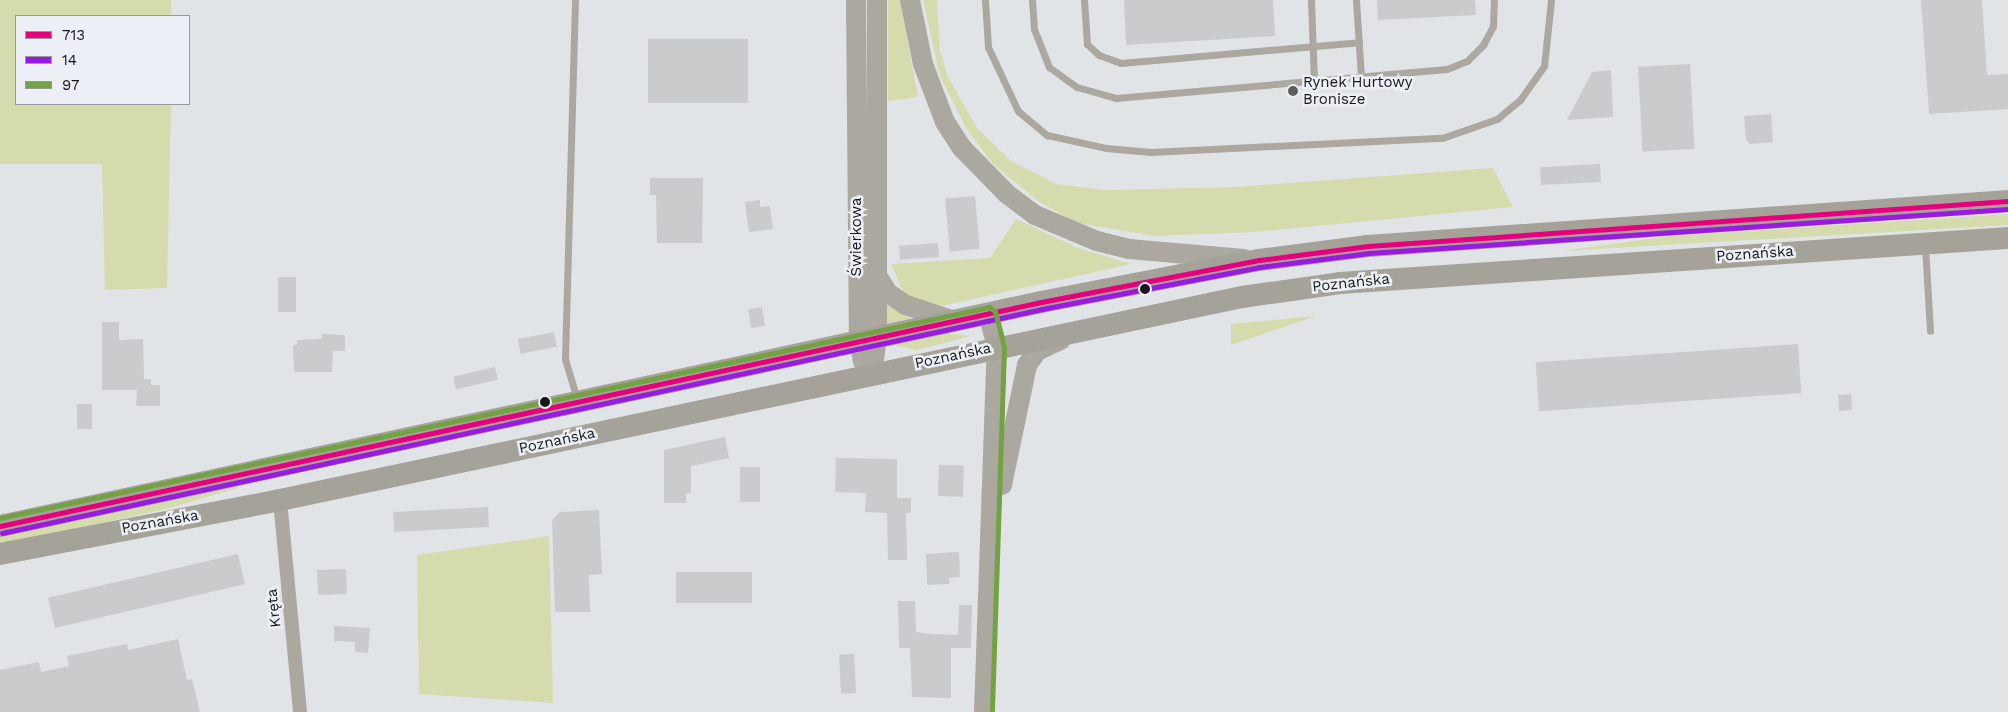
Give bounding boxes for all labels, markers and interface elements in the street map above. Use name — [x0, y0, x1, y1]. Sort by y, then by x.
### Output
legend — [15, 15, 190, 105]
text: 713 — [62, 26, 85, 44]
text: 14 — [62, 51, 77, 69]
place label: Rynek Hurtowy Bronisze — [1303, 73, 1413, 108]
text: 97 — [62, 76, 79, 94]
marker: Rynek Hurtowy Bronisze — [1287, 85, 1299, 97]
street label: Świerkowa — [848, 198, 866, 276]
street label: Poznańska — [1716, 242, 1794, 266]
street label: Poznańska — [1311, 270, 1391, 296]
unlabelled marker — [1140, 284, 1150, 294]
street label: Poznańska — [913, 339, 993, 373]
unlabelled marker — [540, 397, 550, 407]
street label: Poznańska — [517, 424, 597, 458]
street label: Poznańska — [120, 506, 200, 538]
street label: Kręta — [263, 588, 285, 628]

